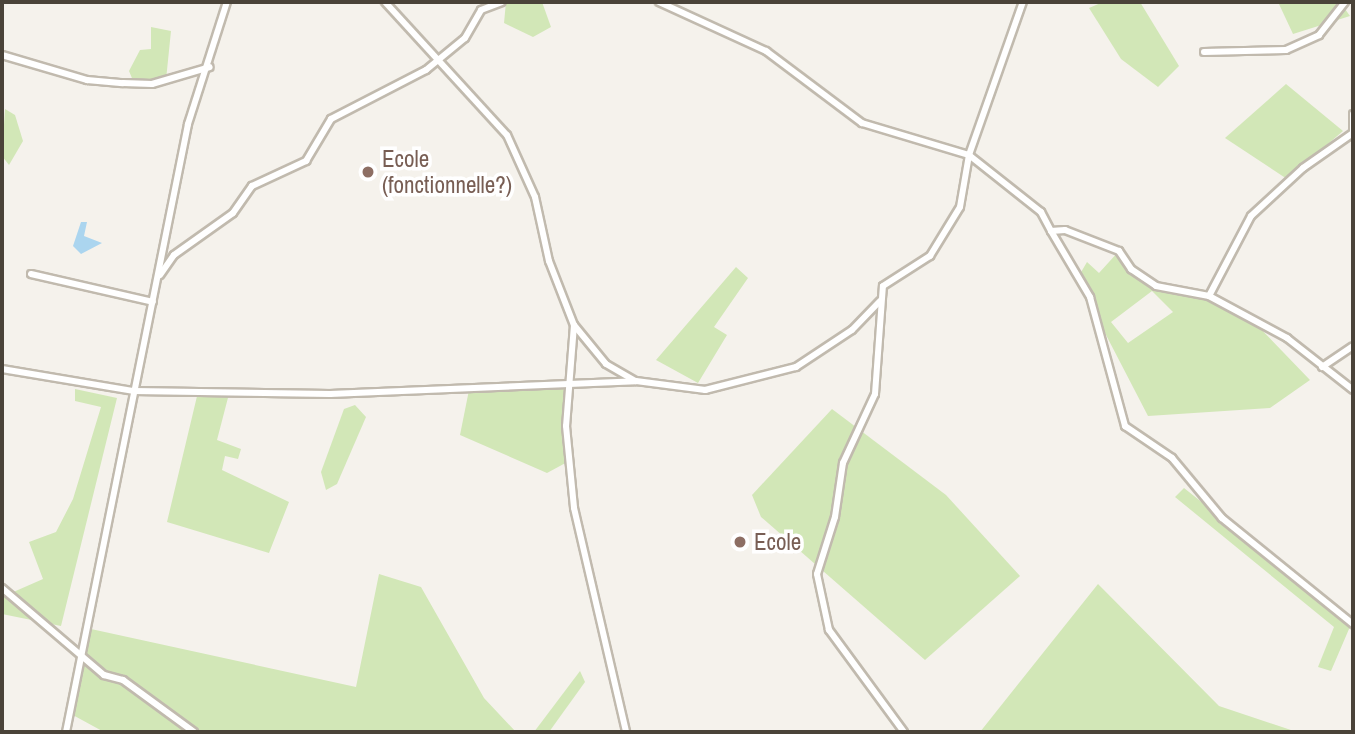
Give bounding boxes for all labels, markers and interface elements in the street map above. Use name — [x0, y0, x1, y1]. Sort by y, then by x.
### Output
place label: Ecole (fonctionnelle?) — [382, 145, 512, 199]
marker: Ecole (fonctionnelle?) — [360, 164, 376, 180]
place label: Ecole — [754, 528, 801, 556]
marker: Ecole — [732, 534, 748, 550]

